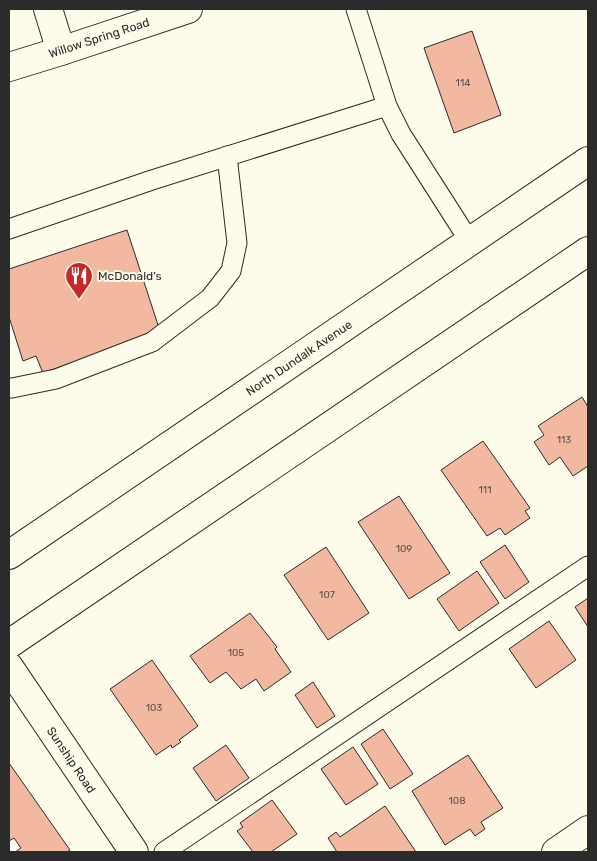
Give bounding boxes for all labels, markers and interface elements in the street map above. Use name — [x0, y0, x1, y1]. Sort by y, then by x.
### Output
street label: Willow Spring Road — [47, 15, 151, 61]
house number: 114 — [456, 77, 470, 89]
restaurant icon: McDonald's — [64, 261, 94, 300]
place label: McDonald's — [98, 269, 162, 283]
street label: North Dundalk Avenue — [243, 317, 355, 399]
house number: 113 — [557, 434, 571, 446]
house number: 111 — [479, 484, 491, 496]
house number: 109 — [396, 543, 412, 555]
house number: 107 — [319, 589, 335, 601]
house number: 105 — [228, 647, 244, 659]
house number: 103 — [146, 702, 162, 714]
street label: Sunship Road — [44, 724, 98, 796]
house number: 108 — [449, 795, 466, 807]

